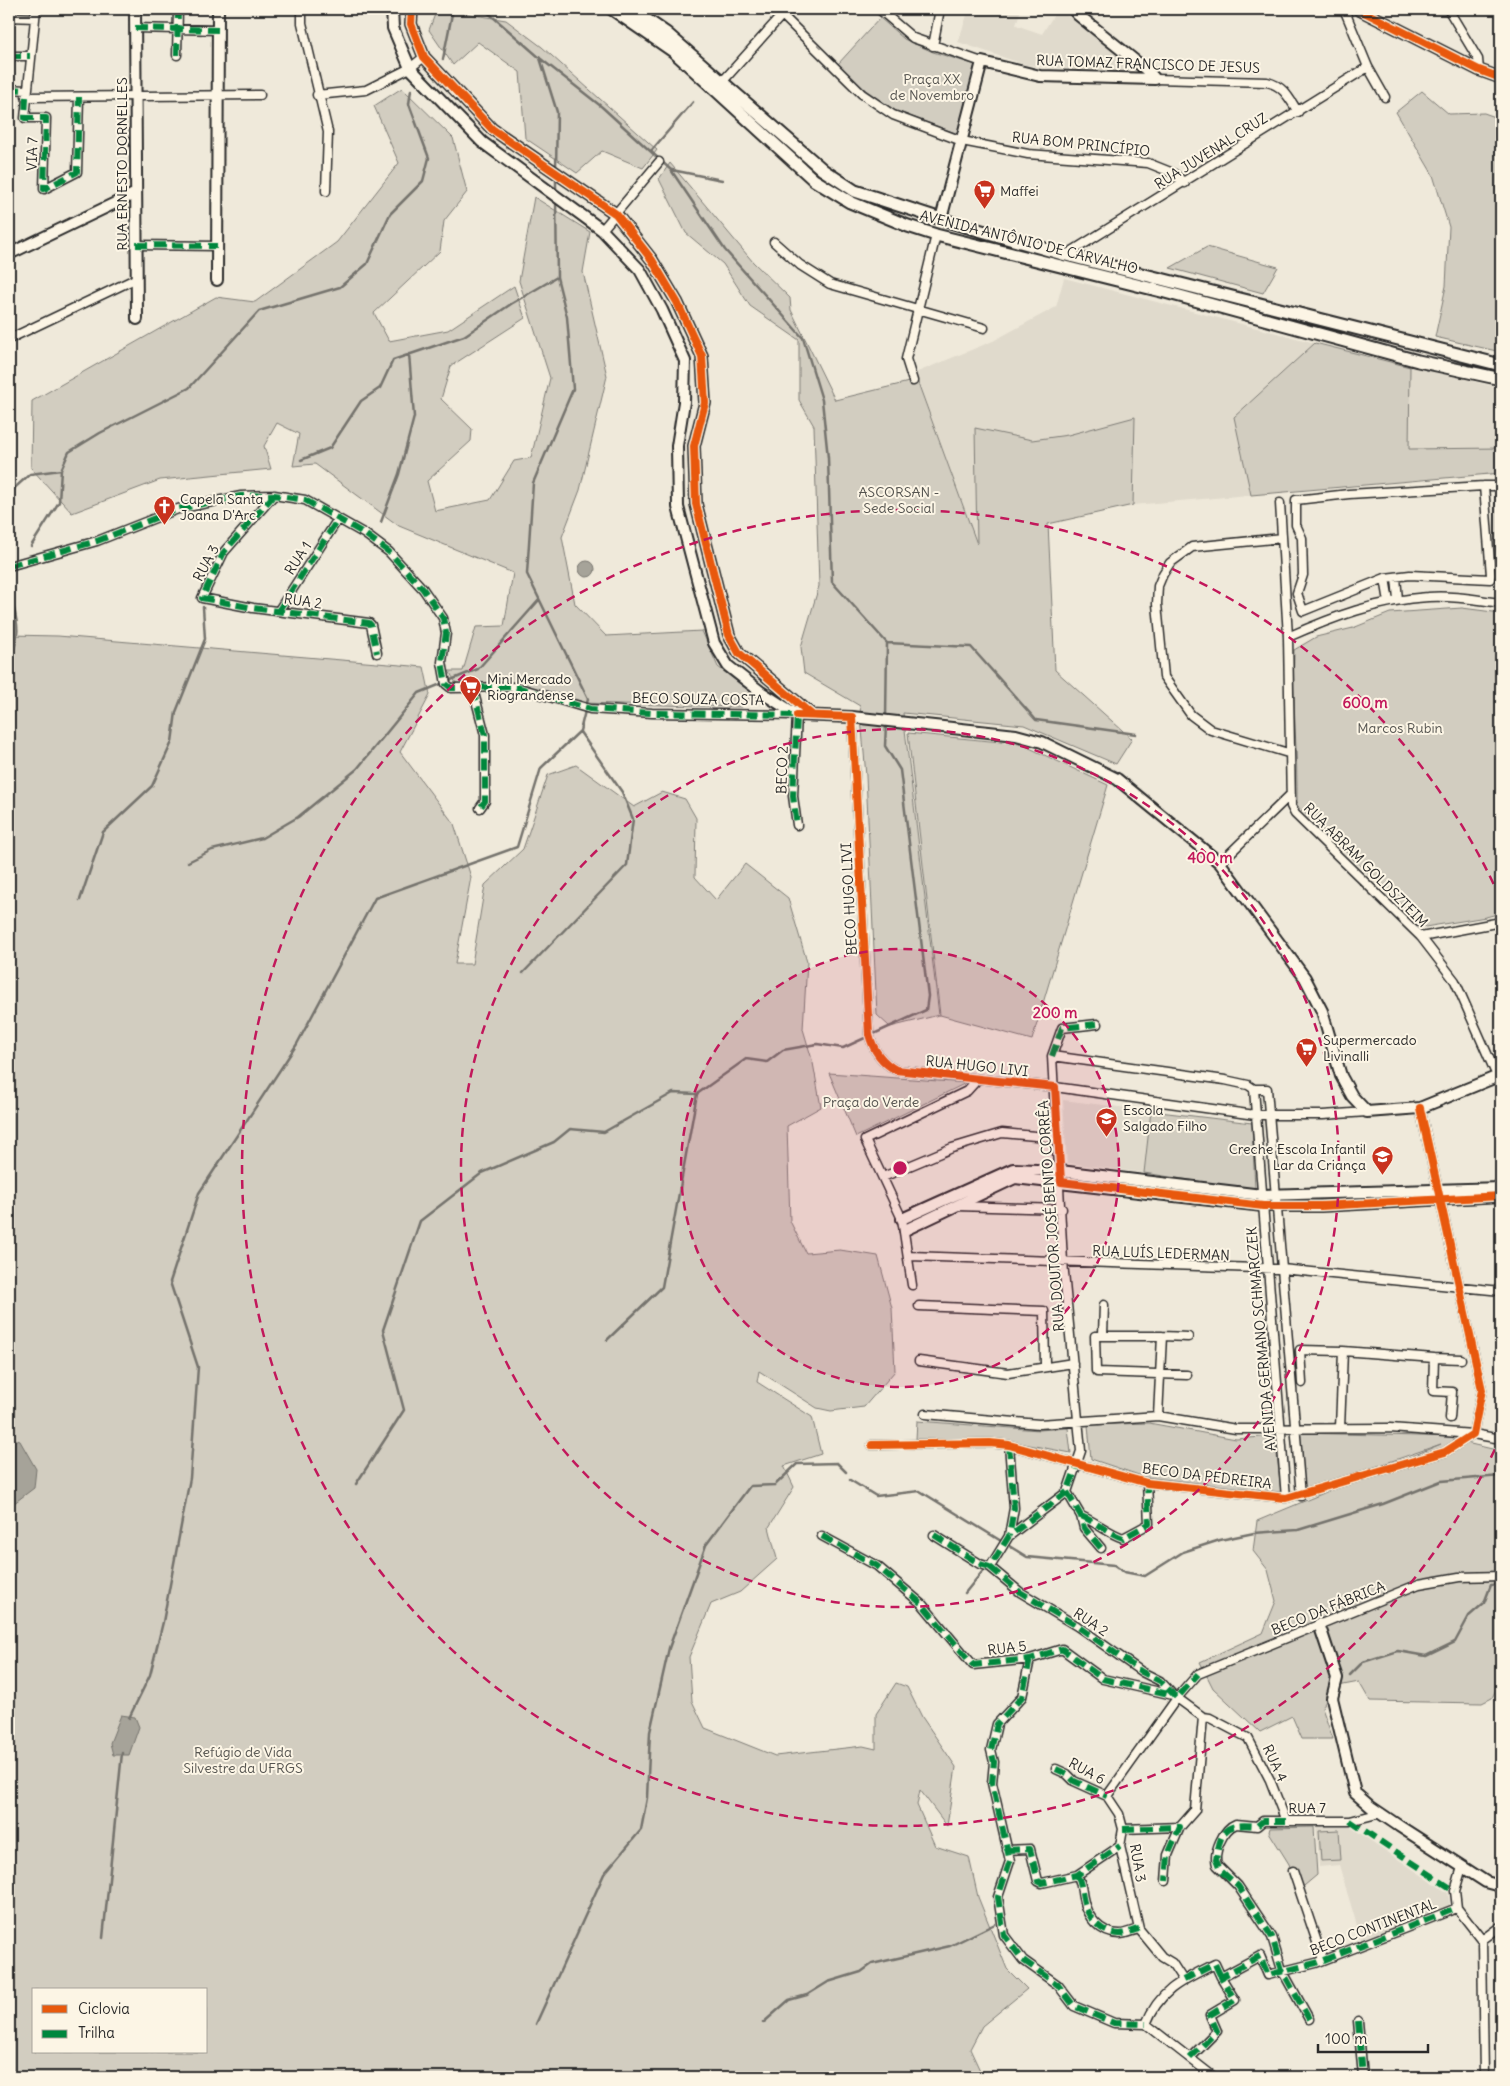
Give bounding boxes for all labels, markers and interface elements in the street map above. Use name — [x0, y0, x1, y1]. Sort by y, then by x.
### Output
street label: RUA TOMAZ FRANCISCO DE JESUS — [1036, 51, 1260, 77]
park label: Praça XX de Novembro — [890, 70, 974, 104]
street label: RUA ERNESTO DORNELLES — [113, 77, 131, 251]
street label: RUA JUVENAL CRUZ — [1151, 109, 1271, 193]
street label: RUA BOM PRINCÍPIO — [1011, 128, 1151, 160]
street label: VIA 7 — [22, 137, 42, 171]
supermarket icon: Maffei — [972, 179, 996, 210]
place label: Maffei — [1000, 182, 1039, 200]
street label: AVENIDA ANTÔNIO DE CARVALHO — [918, 206, 1140, 278]
park label: ASCORSAN - Sede Social — [858, 483, 940, 517]
place label: Capela Santa Joana D'Arc — [180, 490, 264, 524]
church icon: Capela Santa Joana D'Arc — [152, 495, 176, 526]
street label: RUA 1 — [281, 538, 315, 578]
street label: RUA 3 — [189, 542, 223, 584]
street label: RUA 2 — [283, 589, 324, 613]
place label: Mini Mercado Riograndense — [487, 670, 574, 704]
supermarket icon: Mini Mercado Riograndense — [459, 675, 483, 706]
street label: BECO SOUZA COSTA — [632, 689, 764, 709]
text: 600 m — [1342, 693, 1388, 712]
park label: Marcos Rubin — [1357, 719, 1443, 737]
street label: BECO 2 — [772, 745, 792, 794]
street label: RUA ABRAM GOLDSZTEIM — [1300, 799, 1432, 931]
street label: BECO HUGO LIVI — [837, 842, 861, 956]
text: 400 m — [1187, 848, 1233, 867]
text: 200 m — [1033, 1003, 1077, 1022]
place label: Supermercado Livinalli — [1323, 1031, 1417, 1065]
supermarket icon: Supermercado Livinalli — [1295, 1036, 1319, 1067]
street label: RUA HUGO LIVI — [925, 1052, 1029, 1080]
park label: Praça do Verde — [823, 1093, 919, 1111]
street label: RUA DOUTOR JOSÉ BENTO CORRÊA — [1034, 1100, 1068, 1332]
place label: Escola Salgado Filho — [1123, 1101, 1207, 1135]
school or university icon: Escola Salgado Filho — [1095, 1106, 1119, 1137]
place label: Creche Escola Infantil Lar da Criança — [1229, 1140, 1366, 1174]
school or university icon: Creche Escola Infantil Lar da Criança — [1370, 1145, 1394, 1176]
centre of rings — [891, 1159, 909, 1177]
street label: AVENIDA GERMANO SCHMARCZEK — [1242, 1226, 1280, 1452]
street label: RUA LUÍS LEDERMAN — [1092, 1242, 1230, 1264]
street label: BECO DA PEDREIRA — [1141, 1459, 1273, 1493]
street label: BECO DA FÁBRICA — [1269, 1577, 1387, 1639]
street label: RUA 2 — [1070, 1604, 1112, 1640]
street label: RUA 5 — [987, 1637, 1027, 1659]
street label: RUA 4 — [1259, 1742, 1291, 1784]
park label: Refúgio de Vida Silvestre da UFRGS — [183, 1743, 303, 1777]
street label: RUA 6 — [1066, 1754, 1108, 1788]
street label: RUA 7 — [1288, 1799, 1326, 1817]
street label: RUA 3 — [1126, 1842, 1150, 1884]
street label: BECO CONTINENTAL — [1307, 1894, 1439, 1959]
legend — [32, 1988, 208, 2054]
text: Ciclovia — [78, 1999, 130, 2018]
scale bar — [1318, 2021, 1428, 2053]
text: Trilha — [78, 2023, 115, 2042]
text: 100 m — [1325, 2029, 1367, 2048]

